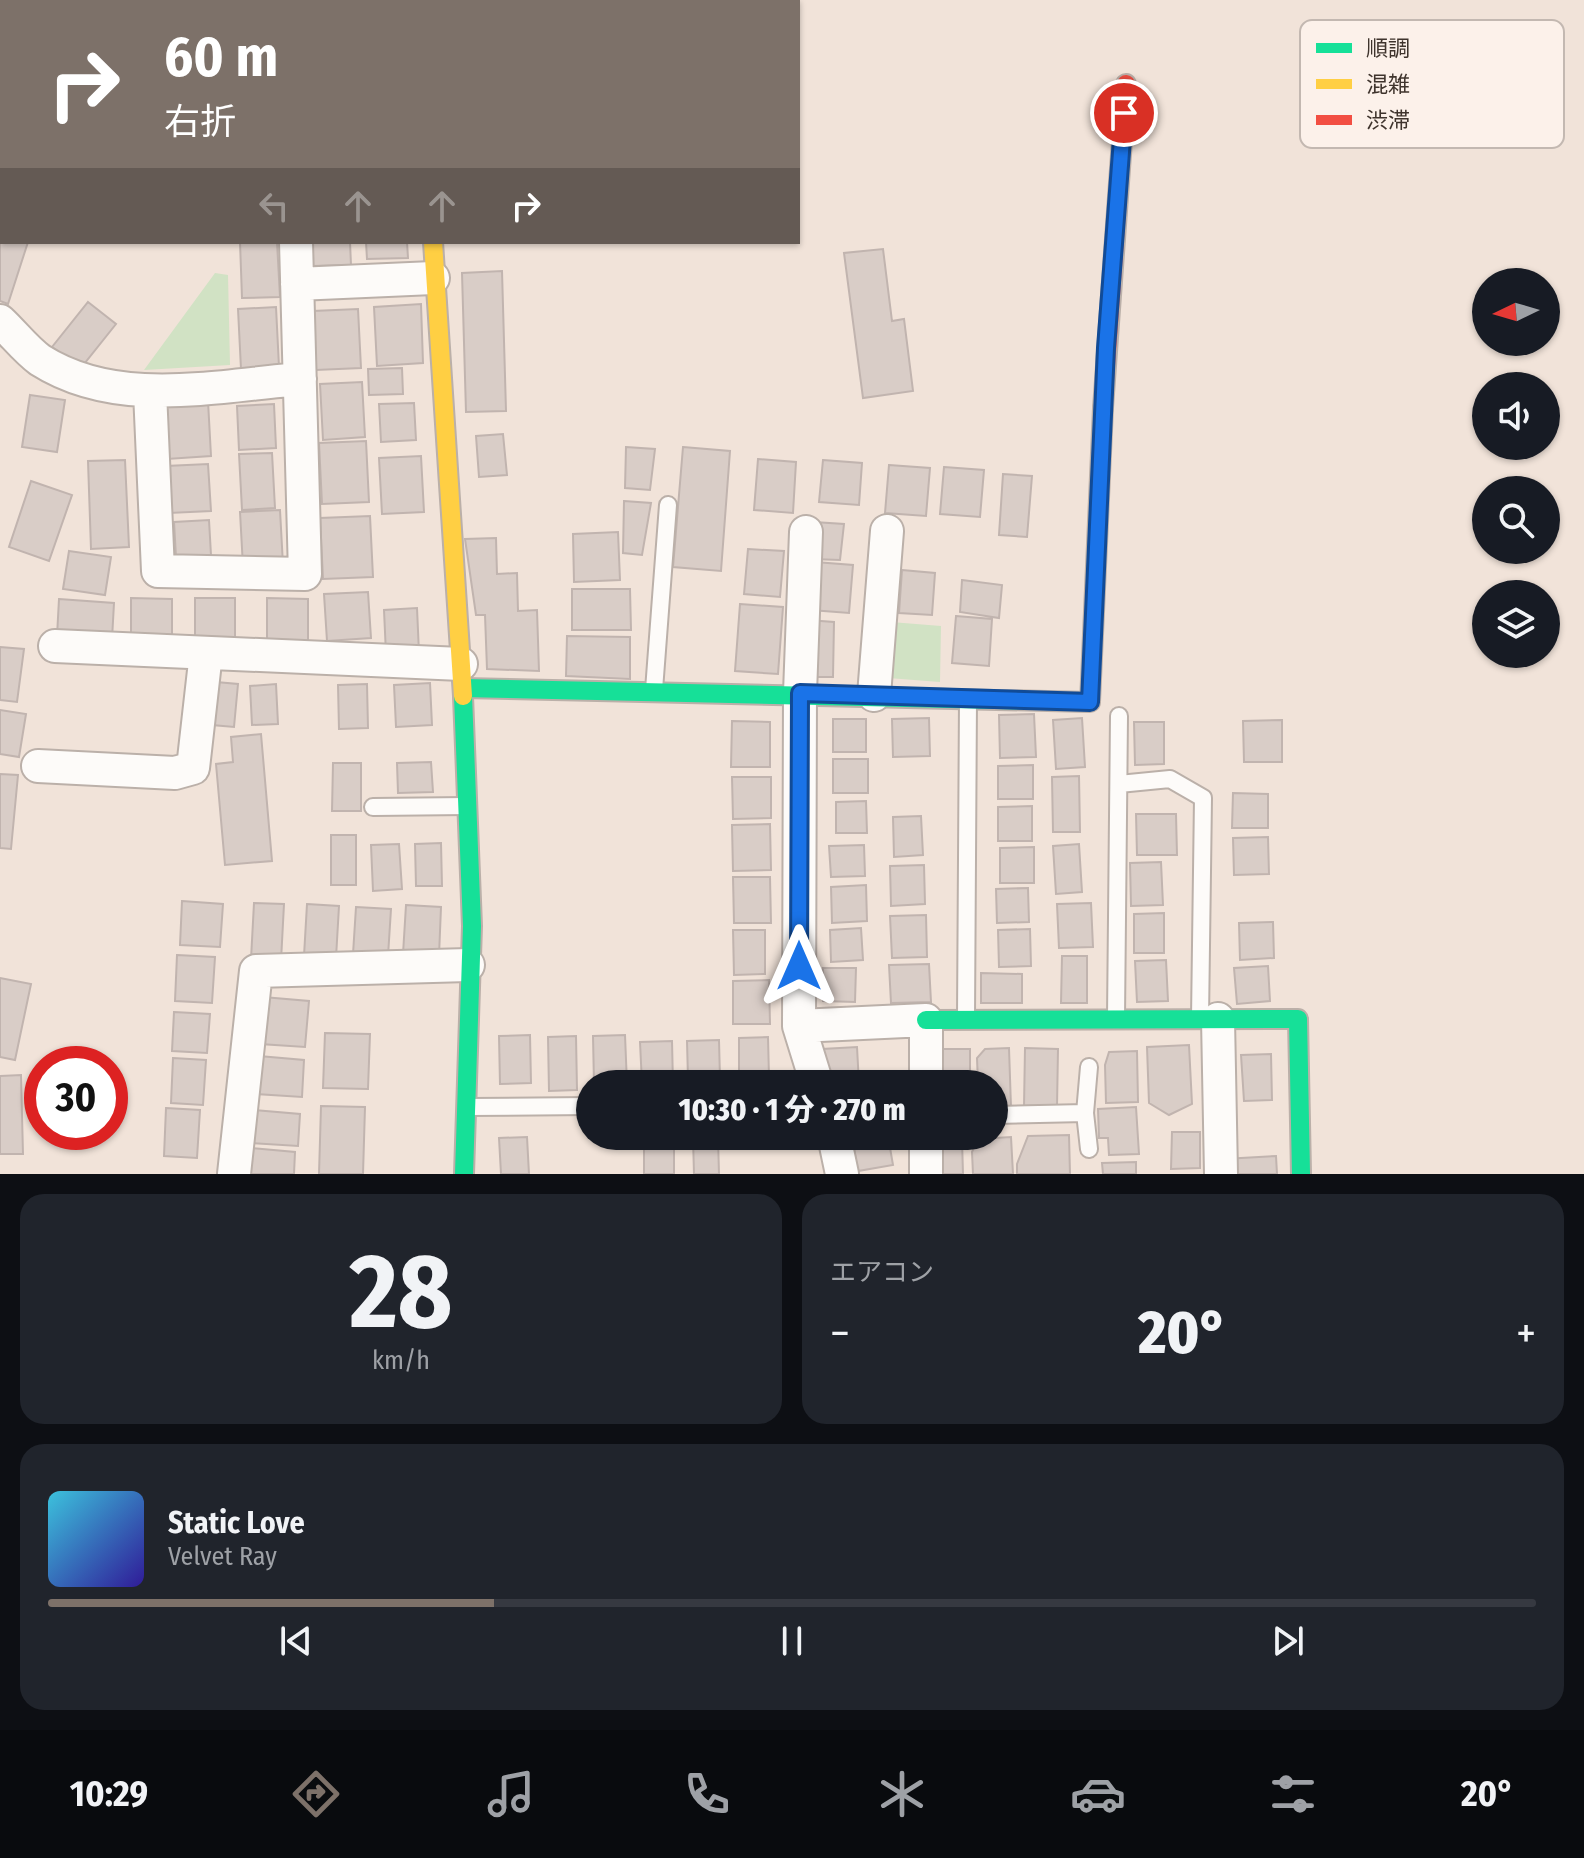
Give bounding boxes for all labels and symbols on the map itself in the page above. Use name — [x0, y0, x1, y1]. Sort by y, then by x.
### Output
legend — [1300, 20, 1564, 148]
text: 順調 — [1366, 35, 1410, 62]
text: 混雑 — [1366, 71, 1410, 98]
pin — [1090, 79, 1158, 147]
text: 渋滞 — [1366, 107, 1410, 134]
north arrow — [1472, 268, 1560, 356]
position arrow — [757, 924, 841, 1008]
speed limit sign: 30 — [24, 1046, 128, 1150]

